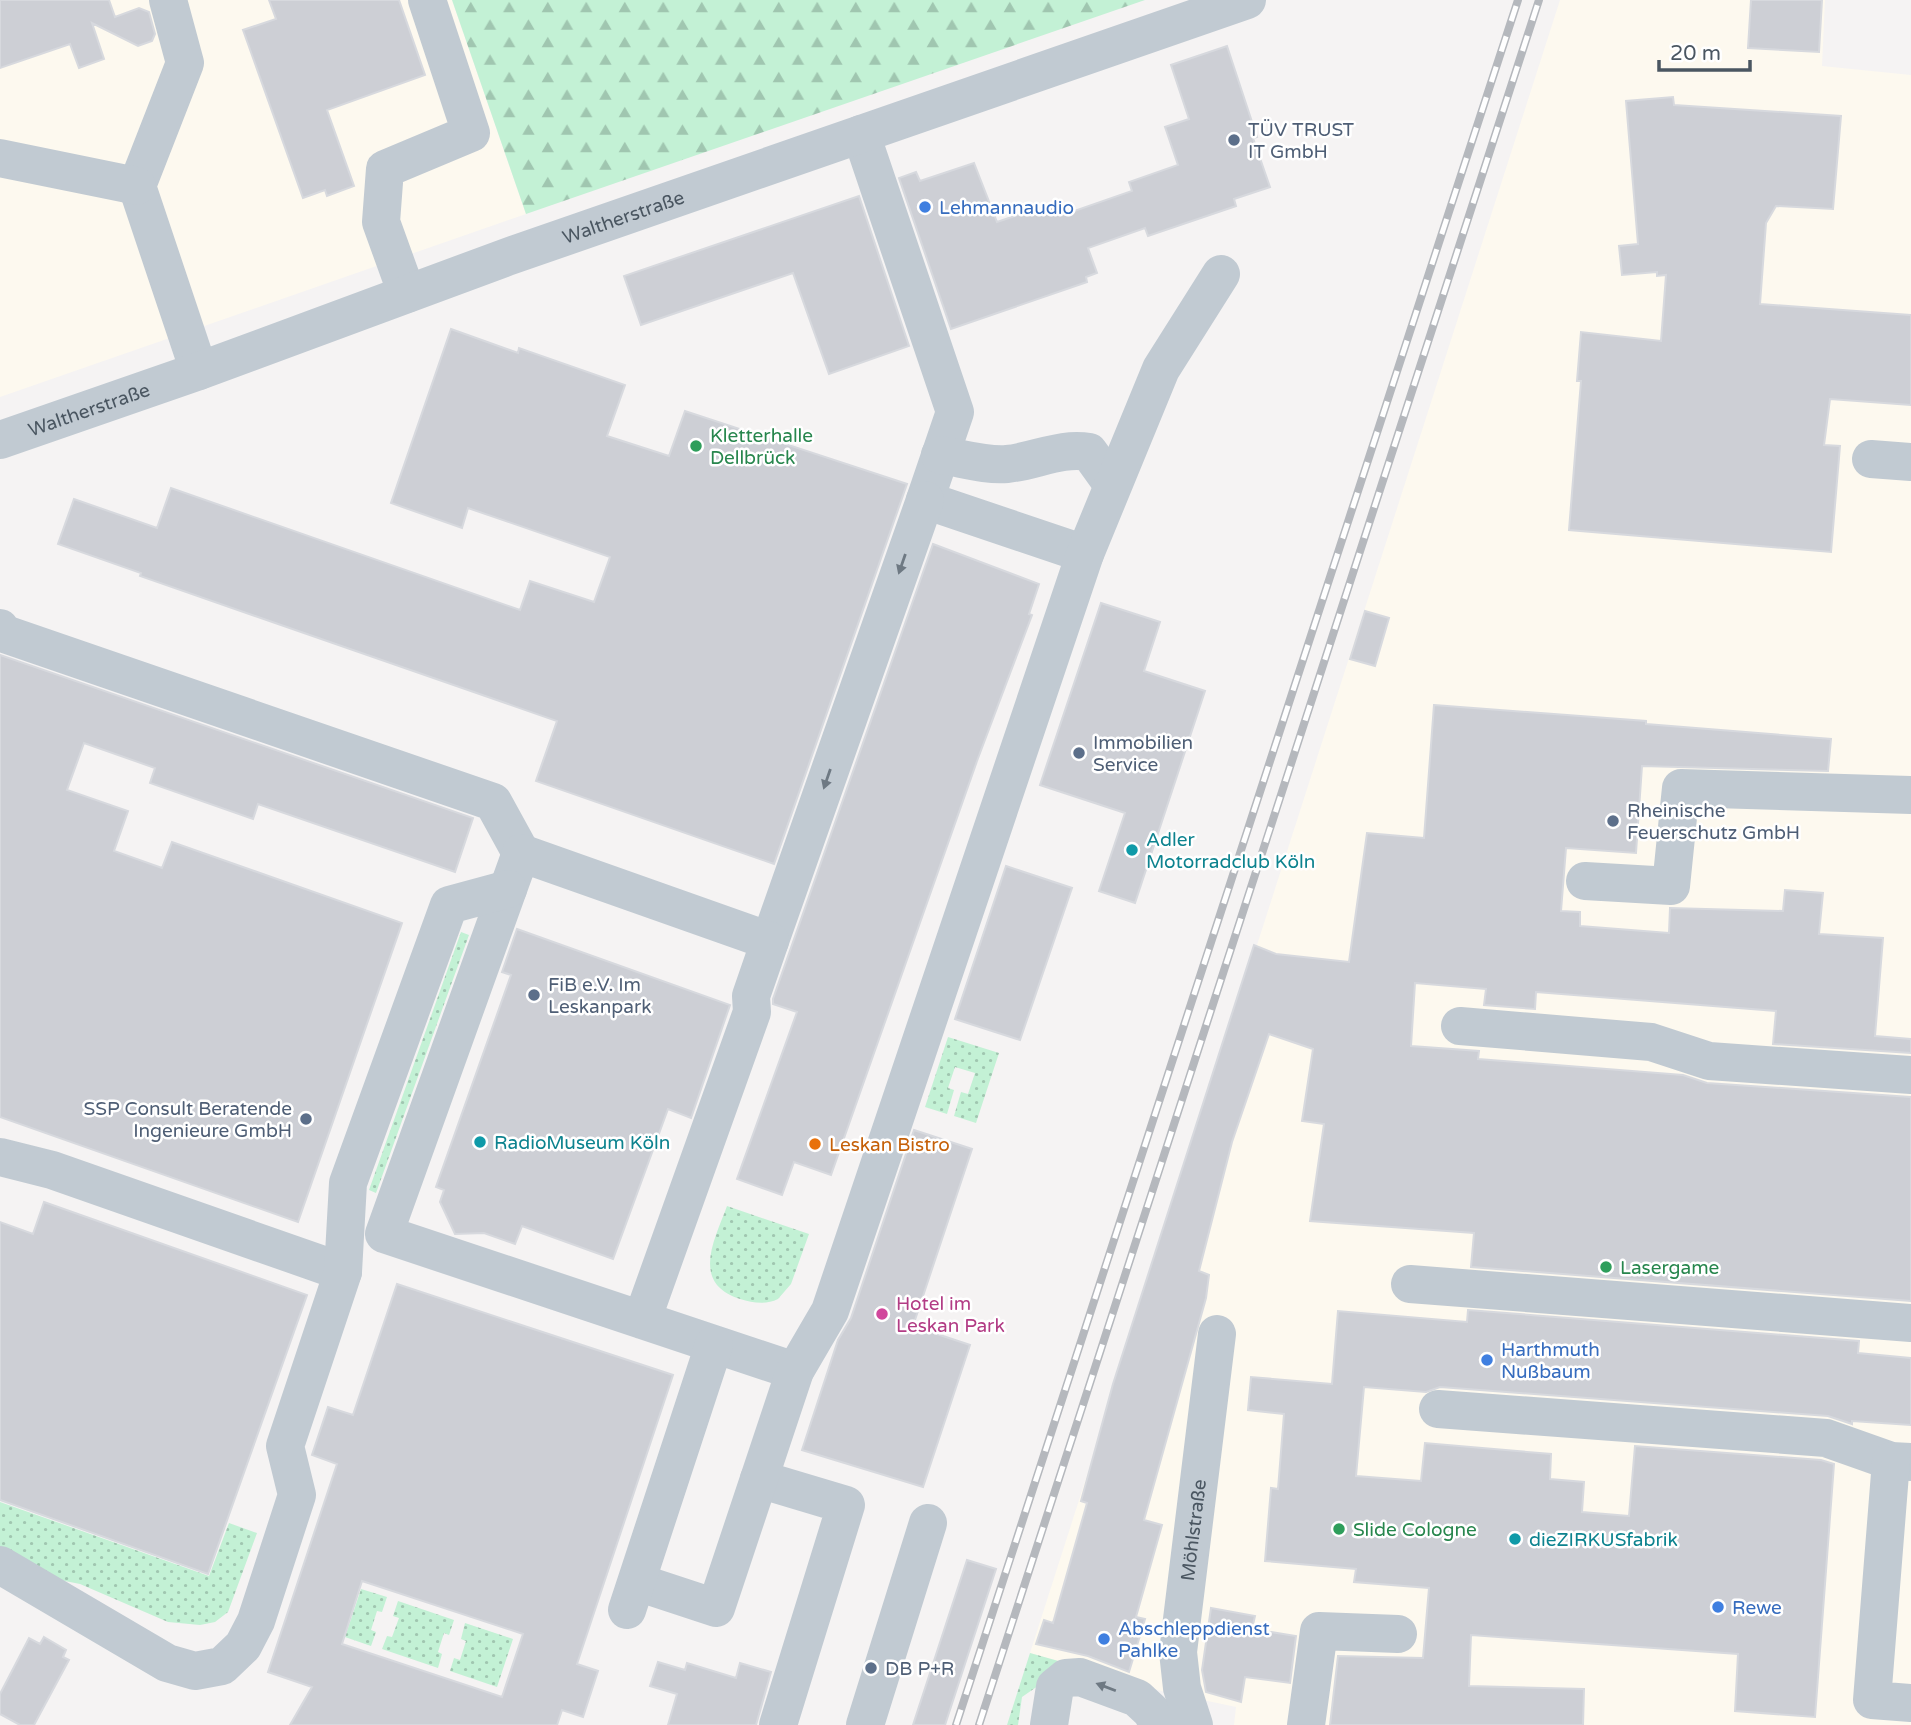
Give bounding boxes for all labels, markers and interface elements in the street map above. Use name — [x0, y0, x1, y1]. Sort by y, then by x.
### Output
scale bar — [1659, 28, 1750, 72]
text: 20 m — [1670, 41, 1721, 66]
place label: TÜV TRUST IT GmbH — [1248, 119, 1355, 163]
marker: TÜV TRUST IT GmbH — [1226, 132, 1242, 148]
street label: Waltherstraße — [560, 186, 687, 249]
place label: Lehmannaudio — [939, 197, 1074, 219]
marker: Lehmannaudio — [917, 199, 933, 215]
street label: Waltherstraße — [25, 379, 153, 441]
place label: Kletterhalle Dellbrück — [710, 425, 813, 469]
marker: Kletterhalle Dellbrück — [688, 438, 704, 454]
one-way arrow — [896, 554, 907, 575]
place label: Immobilien Service — [1093, 732, 1193, 776]
marker: Immobilien Service — [1071, 745, 1087, 761]
one-way arrow — [821, 769, 832, 790]
place label: Rheinische Feuerschutz GmbH — [1627, 800, 1800, 844]
marker: Rheinische Feuerschutz GmbH — [1605, 813, 1621, 829]
place label: Adler Motorradclub Köln — [1146, 829, 1315, 873]
marker: Adler Motorradclub Köln — [1124, 842, 1140, 858]
place label: FiB e.V. Im Leskanpark — [548, 974, 652, 1018]
marker: FiB e.V. Im Leskanpark — [526, 987, 542, 1003]
place label: SSP Consult Beratende Ingenieure GmbH — [83, 1098, 292, 1142]
marker: SSP Consult Beratende Ingenieure GmbH — [298, 1111, 314, 1127]
place label: RadioMuseum Köln — [494, 1132, 670, 1154]
marker: RadioMuseum Köln — [472, 1134, 488, 1150]
place label: Leskan Bistro — [829, 1134, 950, 1156]
marker: Leskan Bistro — [807, 1136, 823, 1152]
place label: Lasergame — [1620, 1257, 1719, 1279]
marker: Lasergame — [1598, 1259, 1614, 1275]
place label: Hotel im Leskan Park — [896, 1293, 1005, 1337]
marker: Hotel im Leskan Park — [874, 1306, 890, 1322]
place label: Harthmuth Nußbaum — [1501, 1339, 1600, 1383]
marker: Harthmuth Nußbaum — [1479, 1352, 1495, 1368]
street label: Möhlstraße — [1177, 1478, 1211, 1582]
place label: Slide Cologne — [1353, 1519, 1477, 1541]
marker: Slide Cologne — [1331, 1521, 1347, 1537]
place label: dieZIRKUSfabrik — [1529, 1529, 1678, 1551]
marker: dieZIRKUSfabrik — [1507, 1531, 1523, 1547]
place label: Rewe — [1732, 1597, 1782, 1619]
marker: Rewe — [1710, 1599, 1726, 1615]
place label: Abschleppdienst Pahlke — [1118, 1618, 1270, 1662]
marker: Abschleppdienst Pahlke — [1096, 1631, 1112, 1647]
place label: DB P+R — [885, 1658, 954, 1680]
marker: DB P+R — [863, 1660, 879, 1676]
one-way arrow — [1095, 1681, 1116, 1692]

